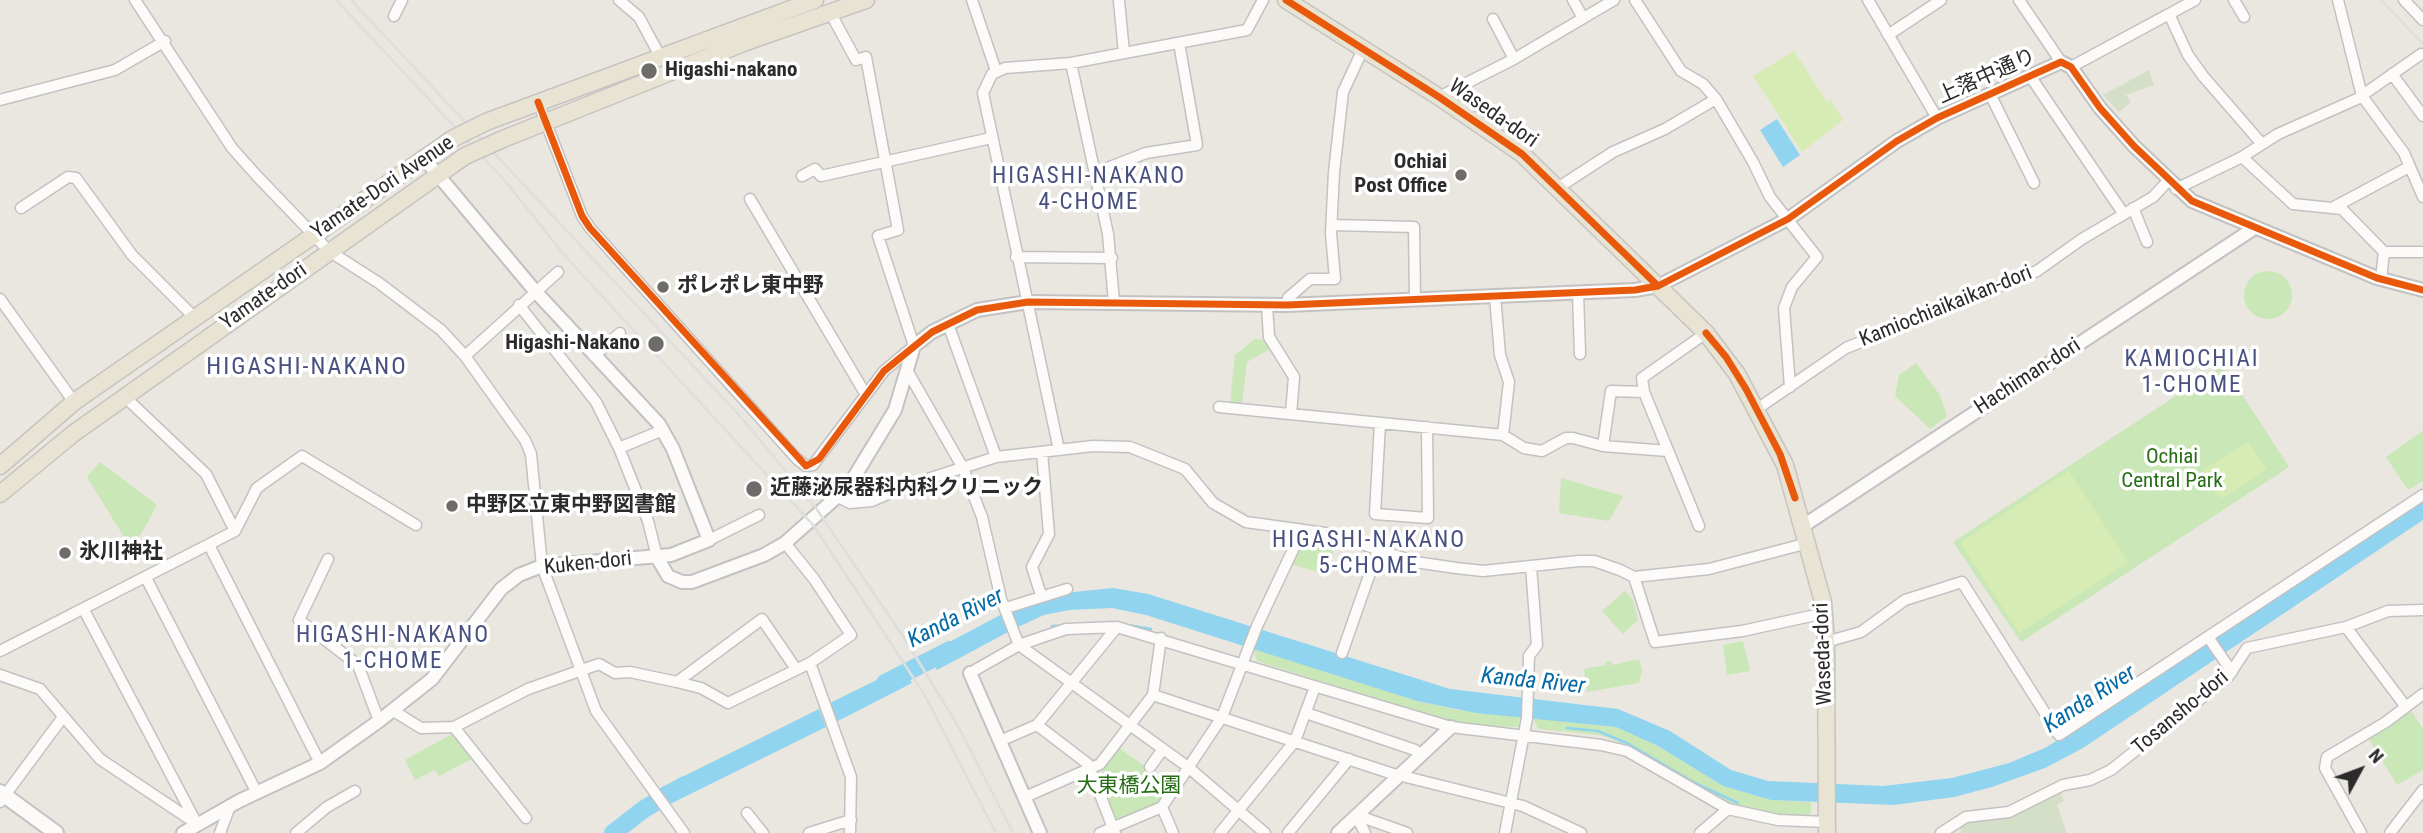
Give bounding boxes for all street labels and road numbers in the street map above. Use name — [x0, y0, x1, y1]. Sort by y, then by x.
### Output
street label: 上落中通り — [1934, 44, 2040, 110]
street label: Waseda-dori — [1444, 74, 1542, 154]
street label: Yamate-Dori Avenue — [307, 131, 459, 245]
street label: Yamate-dori — [216, 258, 312, 336]
street label: Kamiochiaikaikan-dori — [1856, 261, 2036, 353]
street label: Hachiman-dori — [1970, 333, 2086, 421]
street label: Kuken-dori — [543, 547, 633, 581]
street label: Waseda-dori — [1810, 602, 1838, 706]
street label: Tosansho-dori — [2128, 665, 2234, 761]

